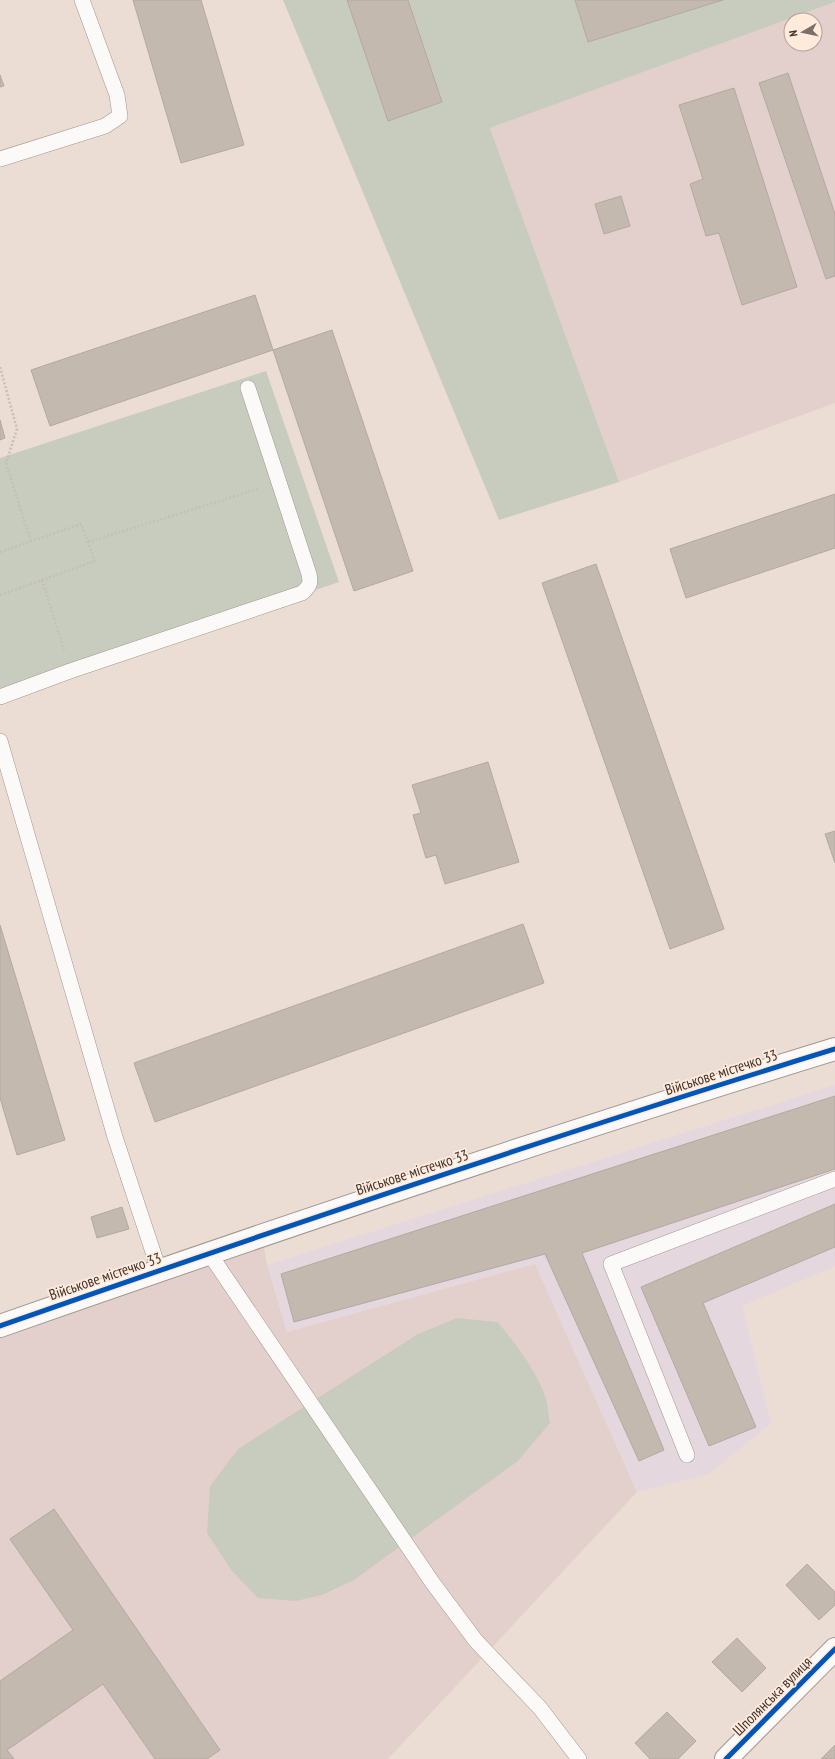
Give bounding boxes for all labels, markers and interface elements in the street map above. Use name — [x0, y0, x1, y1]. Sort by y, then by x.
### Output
north arrow — [783, 12, 823, 52]
text: N — [786, 29, 801, 38]
street label: Військове містечко 33 — [662, 1045, 780, 1099]
street label: Військове містечко 33 — [353, 1145, 471, 1199]
street label: Військове містечко 33 — [46, 1248, 164, 1304]
street label: Шполянська вулиця — [728, 1652, 816, 1740]

